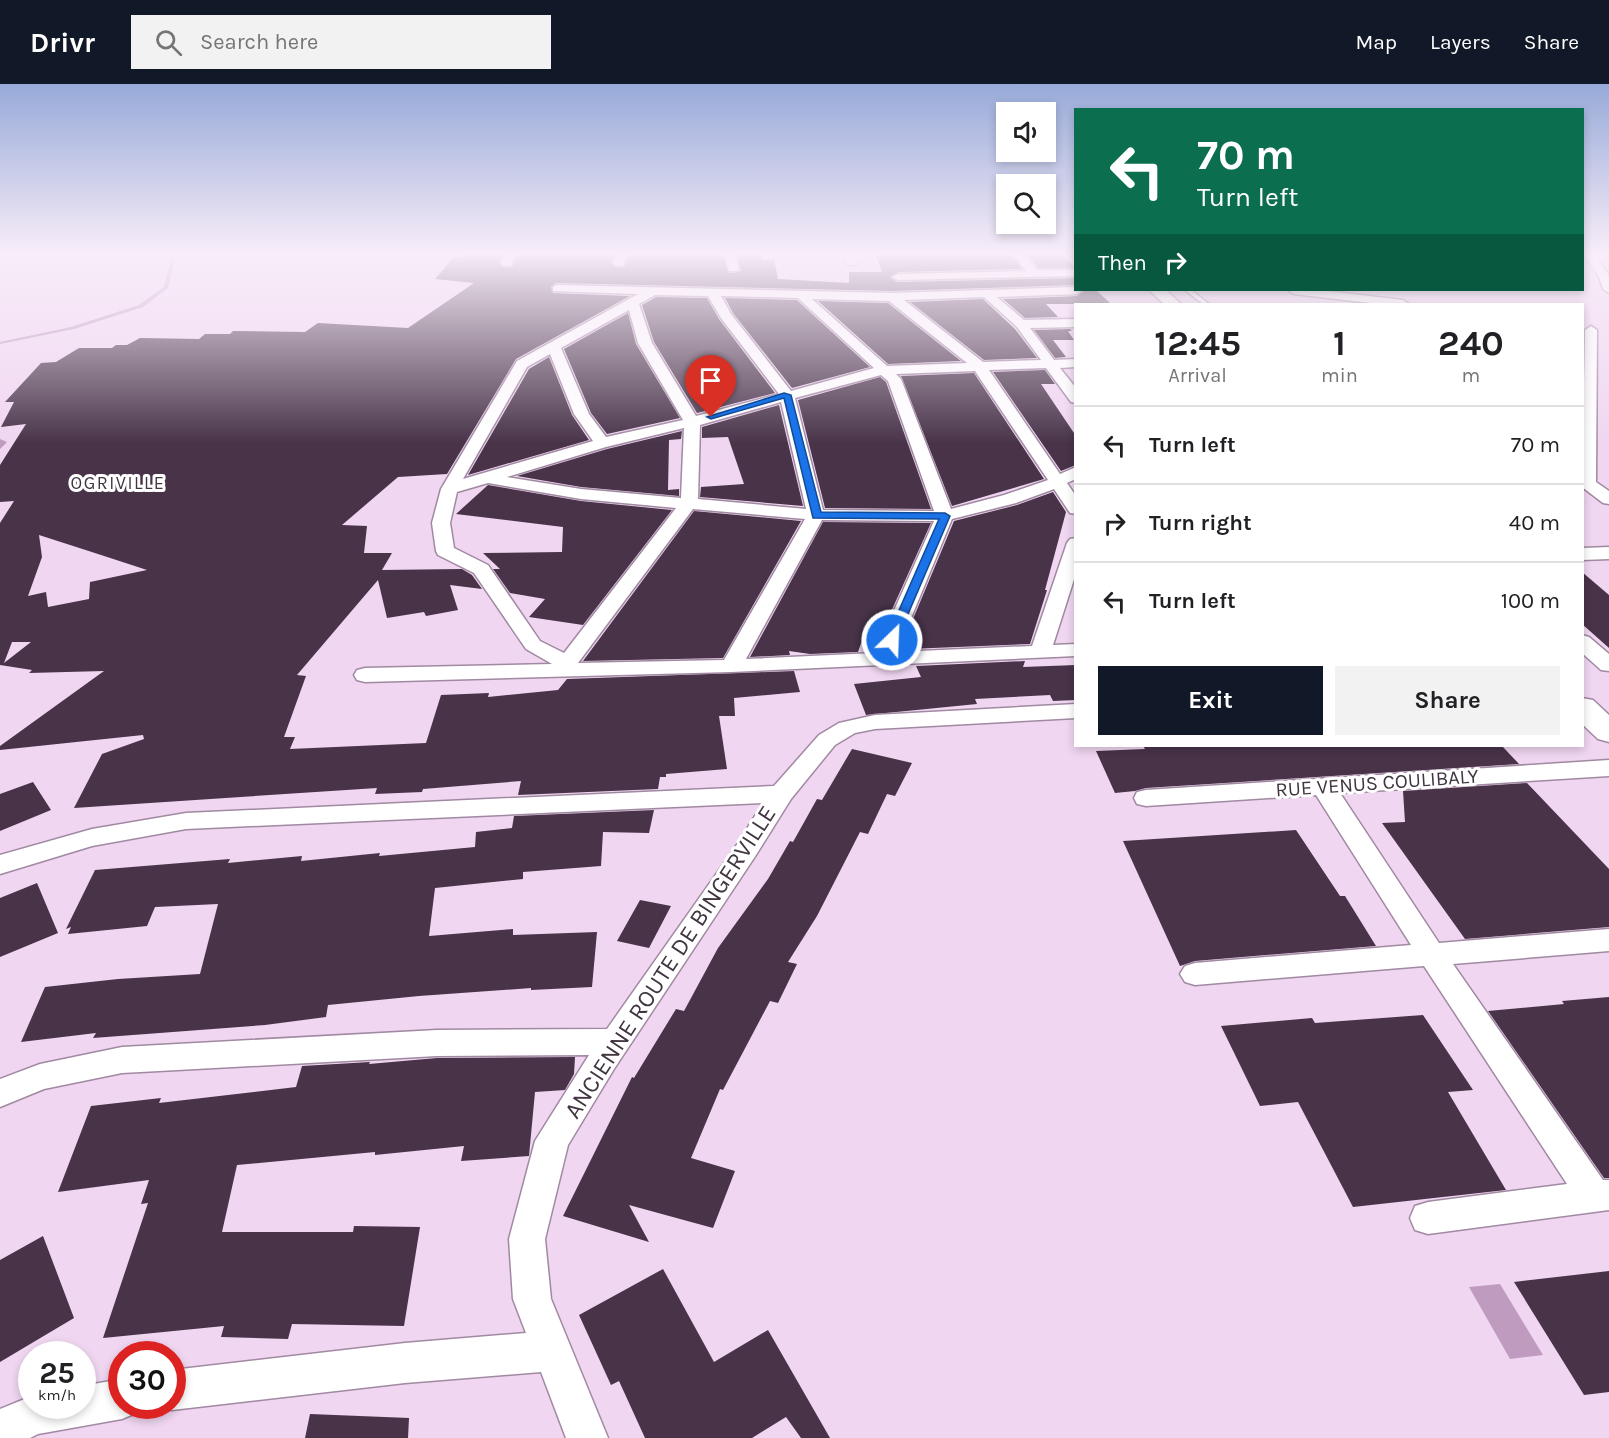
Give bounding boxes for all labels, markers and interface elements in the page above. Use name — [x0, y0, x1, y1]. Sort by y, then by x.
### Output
search box — [131, 15, 551, 69]
text: Drivr — [30, 26, 95, 59]
icon: search — [152, 26, 185, 59]
text: Search here — [200, 29, 318, 55]
text: Map — [1355, 30, 1397, 54]
text: Layers — [1430, 30, 1491, 54]
text: Share — [1524, 30, 1579, 54]
map controls — [996, 102, 1056, 234]
button: sound — [996, 102, 1056, 162]
text: 70 m — [1197, 130, 1295, 180]
icon: left — [1098, 132, 1176, 210]
button: search — [996, 174, 1056, 234]
text: Turn left — [1197, 181, 1298, 213]
icon: right — [1159, 246, 1192, 279]
text: Then — [1098, 250, 1147, 276]
text: 12:45 — [1154, 322, 1241, 364]
text: 1 — [1333, 322, 1346, 364]
text: 240 — [1438, 322, 1504, 364]
pin — [685, 355, 736, 417]
icon: arrive — [694, 364, 727, 397]
text: Arrival — [1168, 364, 1227, 387]
text: min — [1321, 364, 1358, 387]
text: m — [1461, 364, 1480, 387]
icon: left — [1098, 429, 1131, 462]
text: Turn left — [1149, 432, 1236, 458]
text: 70 m — [1511, 432, 1560, 458]
district label: OGRIVILLE — [71, 472, 165, 494]
icon: right — [1098, 507, 1131, 540]
text: Turn right — [1149, 510, 1252, 536]
text: 40 m — [1509, 510, 1560, 536]
icon: left — [1098, 585, 1131, 618]
text: Turn left — [1149, 588, 1236, 614]
text: 100 m — [1501, 588, 1560, 614]
position arrow — [860, 608, 924, 672]
button: Exit — [1098, 666, 1323, 735]
button: Share — [1335, 666, 1560, 735]
street label: RUE VENUS COULIBALY — [1275, 764, 1479, 802]
street label: ANCIENNE ROUTE DE BINGERVILLE — [558, 800, 782, 1124]
speed limit sign: 30 — [108, 1341, 186, 1419]
text: 25 — [39, 1355, 75, 1391]
text: km/h — [38, 1386, 76, 1404]

